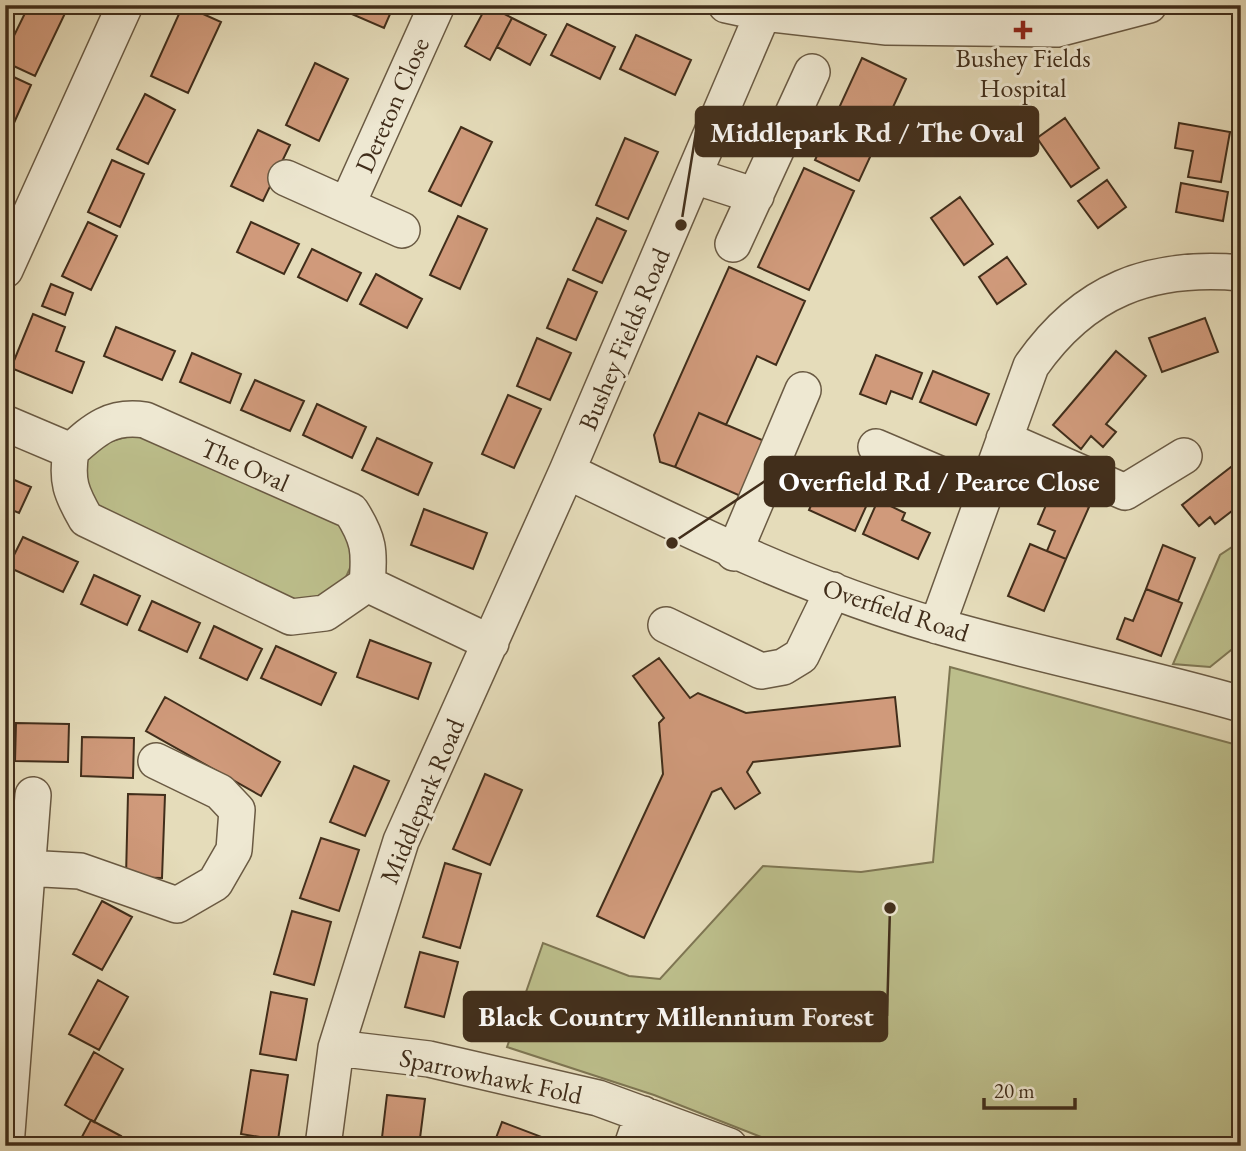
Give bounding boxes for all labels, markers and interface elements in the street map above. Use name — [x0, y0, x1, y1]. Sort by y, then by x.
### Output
marker: Bushey Fields Hospital — [1013, 20, 1033, 40]
street label: Dereton Close — [347, 32, 437, 178]
place label: Bushey Fields Hospital — [955, 41, 1091, 105]
callout: Middlepark Rd / The Oval — [696, 107, 1038, 156]
text: Middlepark Rd / The Oval — [710, 114, 1024, 150]
street label: Bushey Fields Road — [570, 242, 678, 435]
street label: The Oval — [195, 430, 295, 500]
callout: Overfield Rd / Pearce Close — [765, 457, 1114, 506]
text: Overfield Rd / Pearce Close — [778, 463, 1100, 499]
street label: Overfield Road — [818, 570, 974, 650]
street label: Middlepark Road — [372, 712, 472, 889]
callout: Black Country Millennium Forest — [464, 992, 887, 1041]
text: Black Country Millennium Forest — [478, 998, 874, 1034]
street label: Sparrowhawk Fold — [397, 1040, 586, 1112]
scale bar — [984, 1067, 1074, 1111]
text: 20 m — [994, 1077, 1035, 1104]

